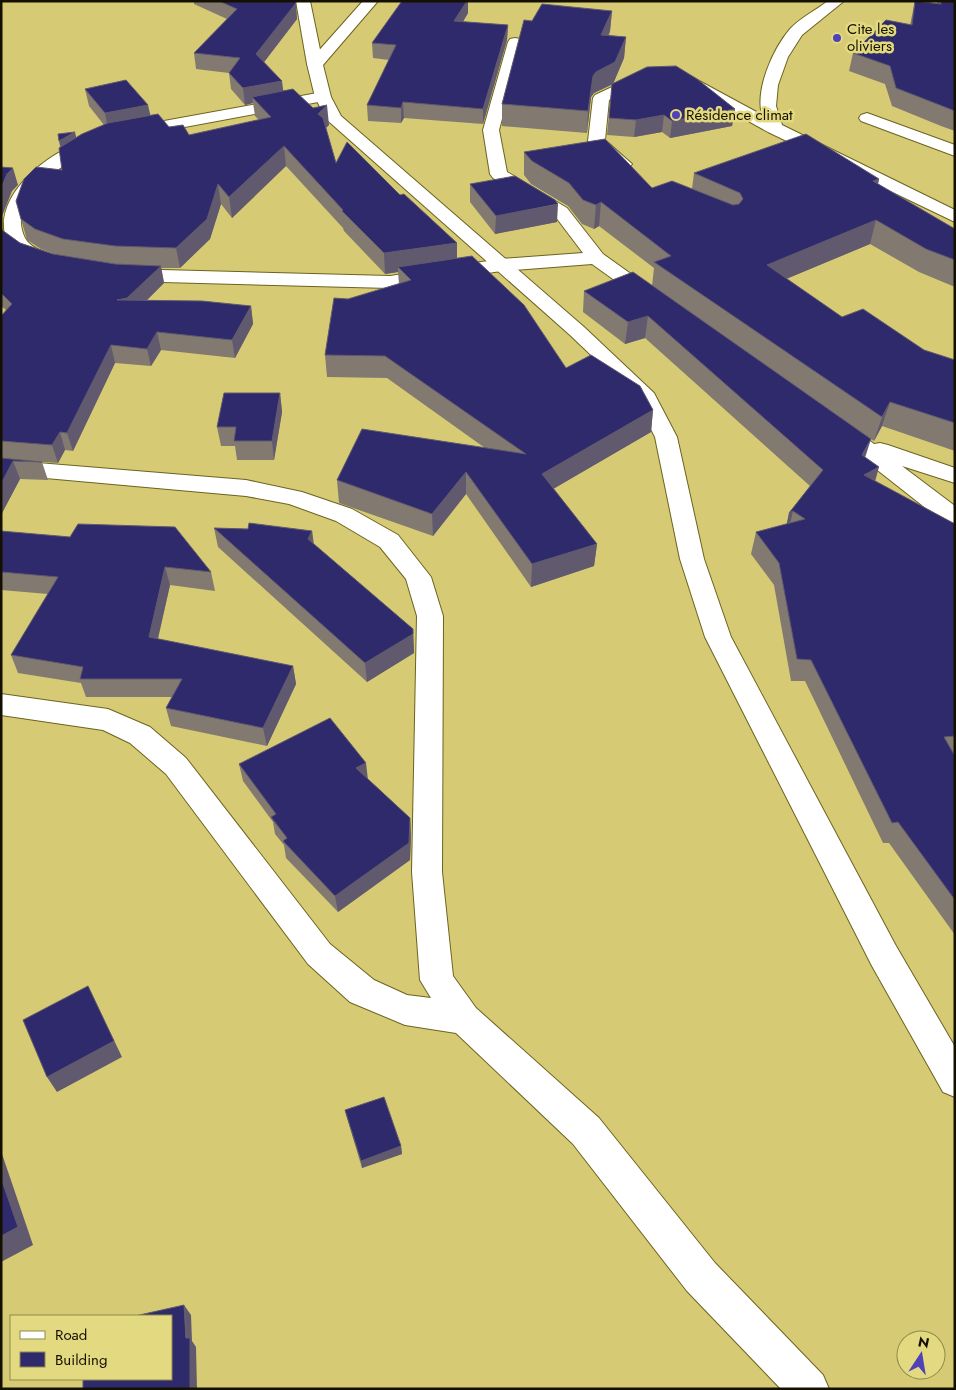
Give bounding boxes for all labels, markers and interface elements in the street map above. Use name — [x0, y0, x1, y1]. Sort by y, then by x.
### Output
place label: Cite les oliviers — [847, 18, 894, 57]
marker: Cite les oliviers — [831, 32, 843, 44]
place label: Résidence climat — [686, 104, 793, 126]
marker: Résidence climat — [670, 109, 682, 121]
legend — [10, 1315, 172, 1380]
text: Road — [55, 1324, 87, 1346]
north arrow — [896, 1330, 946, 1380]
text: N — [916, 1331, 931, 1353]
text: Building — [55, 1349, 107, 1371]

